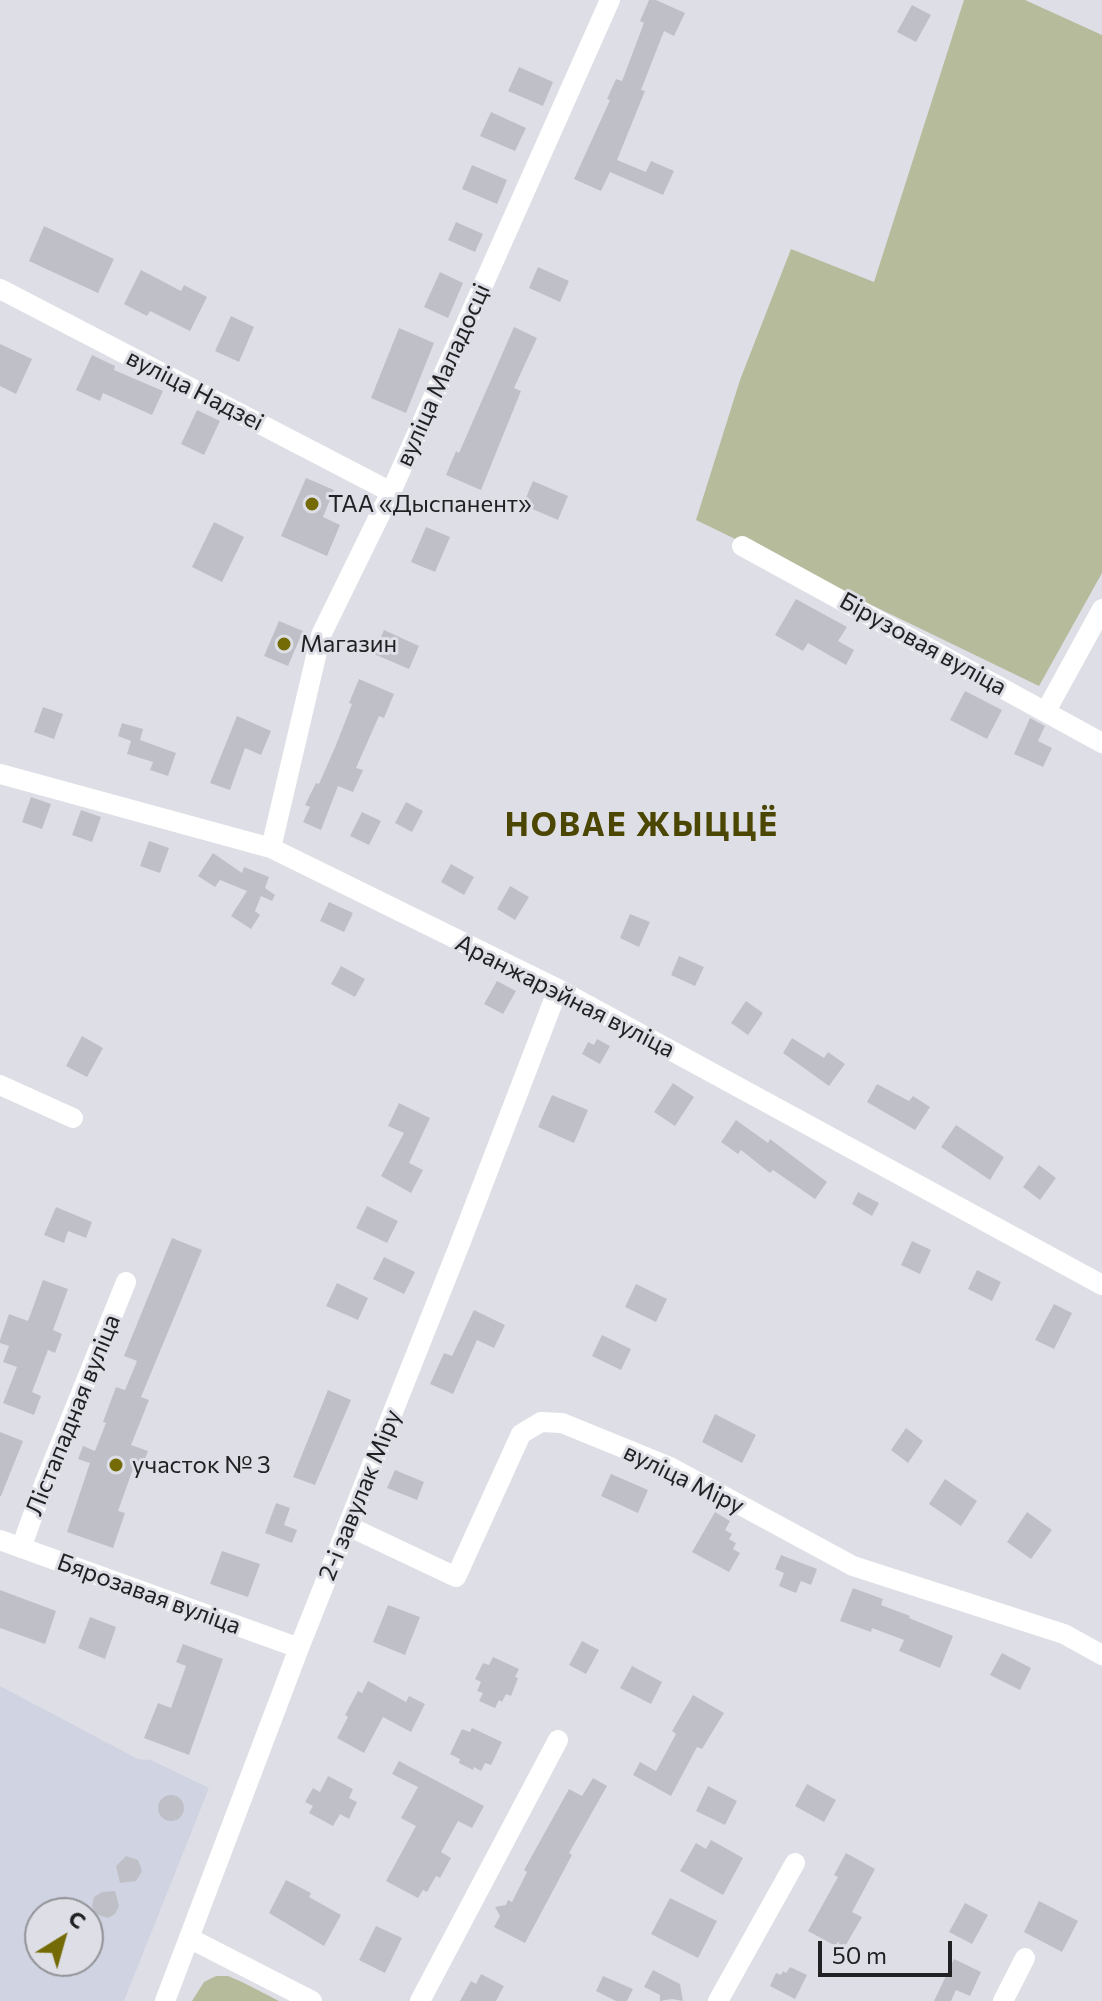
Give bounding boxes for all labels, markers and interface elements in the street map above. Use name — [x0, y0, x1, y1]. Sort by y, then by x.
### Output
street label: вуліца Маладосці — [390, 279, 496, 471]
street label: вуліца Надзеі — [122, 343, 268, 437]
place label: ТАА «Дыспанент» — [328, 490, 532, 518]
marker: ТАА «Дыспанент» — [303, 495, 321, 513]
street label: Бірузовая вуліца — [835, 586, 1011, 702]
place label: Магазин — [300, 630, 397, 658]
marker: Магазин — [275, 635, 293, 653]
district label: НОВАЕ ЖЫЦЦЁ — [505, 806, 779, 844]
street label: Аранжарэйная вуліца — [451, 928, 679, 1064]
street label: Лістападная вуліца — [20, 1310, 126, 1520]
street label: 2-і завулак Міру — [313, 1405, 407, 1585]
street label: вуліца Міру — [619, 1437, 749, 1521]
place label: участок № 3 — [132, 1451, 271, 1479]
marker: участок № 3 — [107, 1456, 125, 1474]
street label: Бярозавая вуліца — [53, 1547, 245, 1641]
north arrow — [24, 1897, 104, 1977]
text: С — [63, 1904, 92, 1934]
scale bar — [822, 1925, 956, 1975]
text: 50 m — [832, 1940, 887, 1969]

